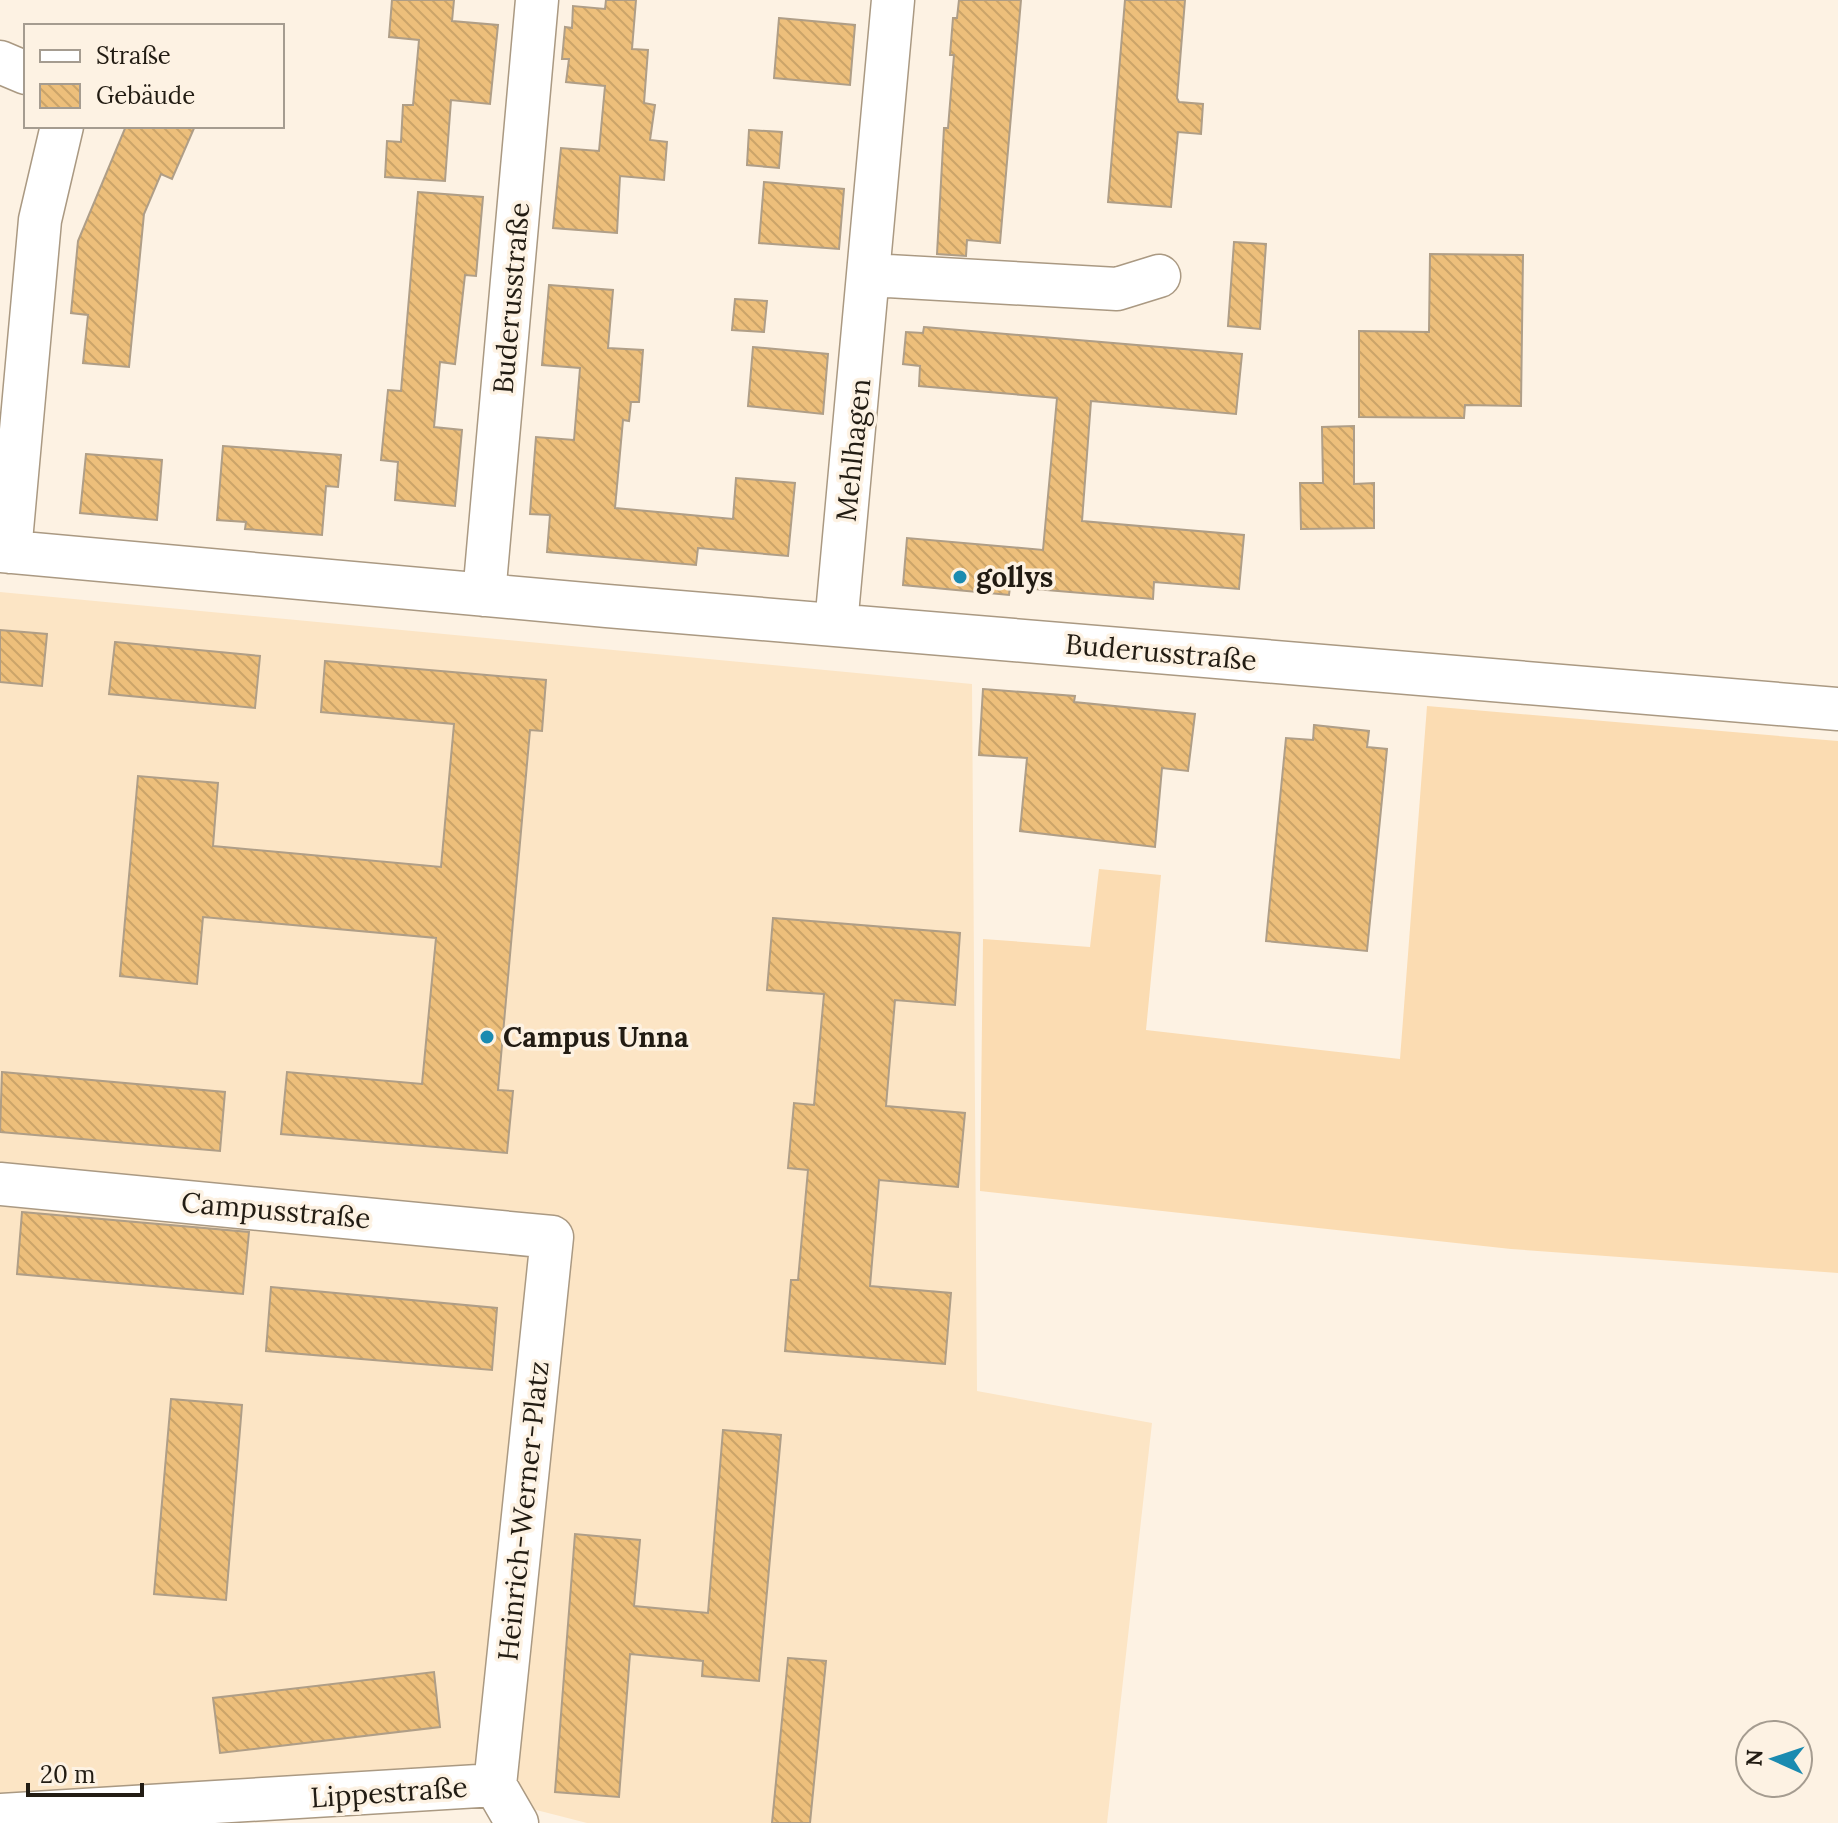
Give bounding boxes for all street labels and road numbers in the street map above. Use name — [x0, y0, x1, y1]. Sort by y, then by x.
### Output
street label: Buderusstraße — [485, 201, 537, 395]
street label: Mehlhagen — [828, 377, 878, 523]
street label: Buderusstraße — [1064, 626, 1258, 678]
street label: Campusstraße — [180, 1184, 372, 1236]
street label: Heinrich-Werner-Platz — [489, 1359, 557, 1663]
street label: Lippestraße — [309, 1769, 469, 1815]

